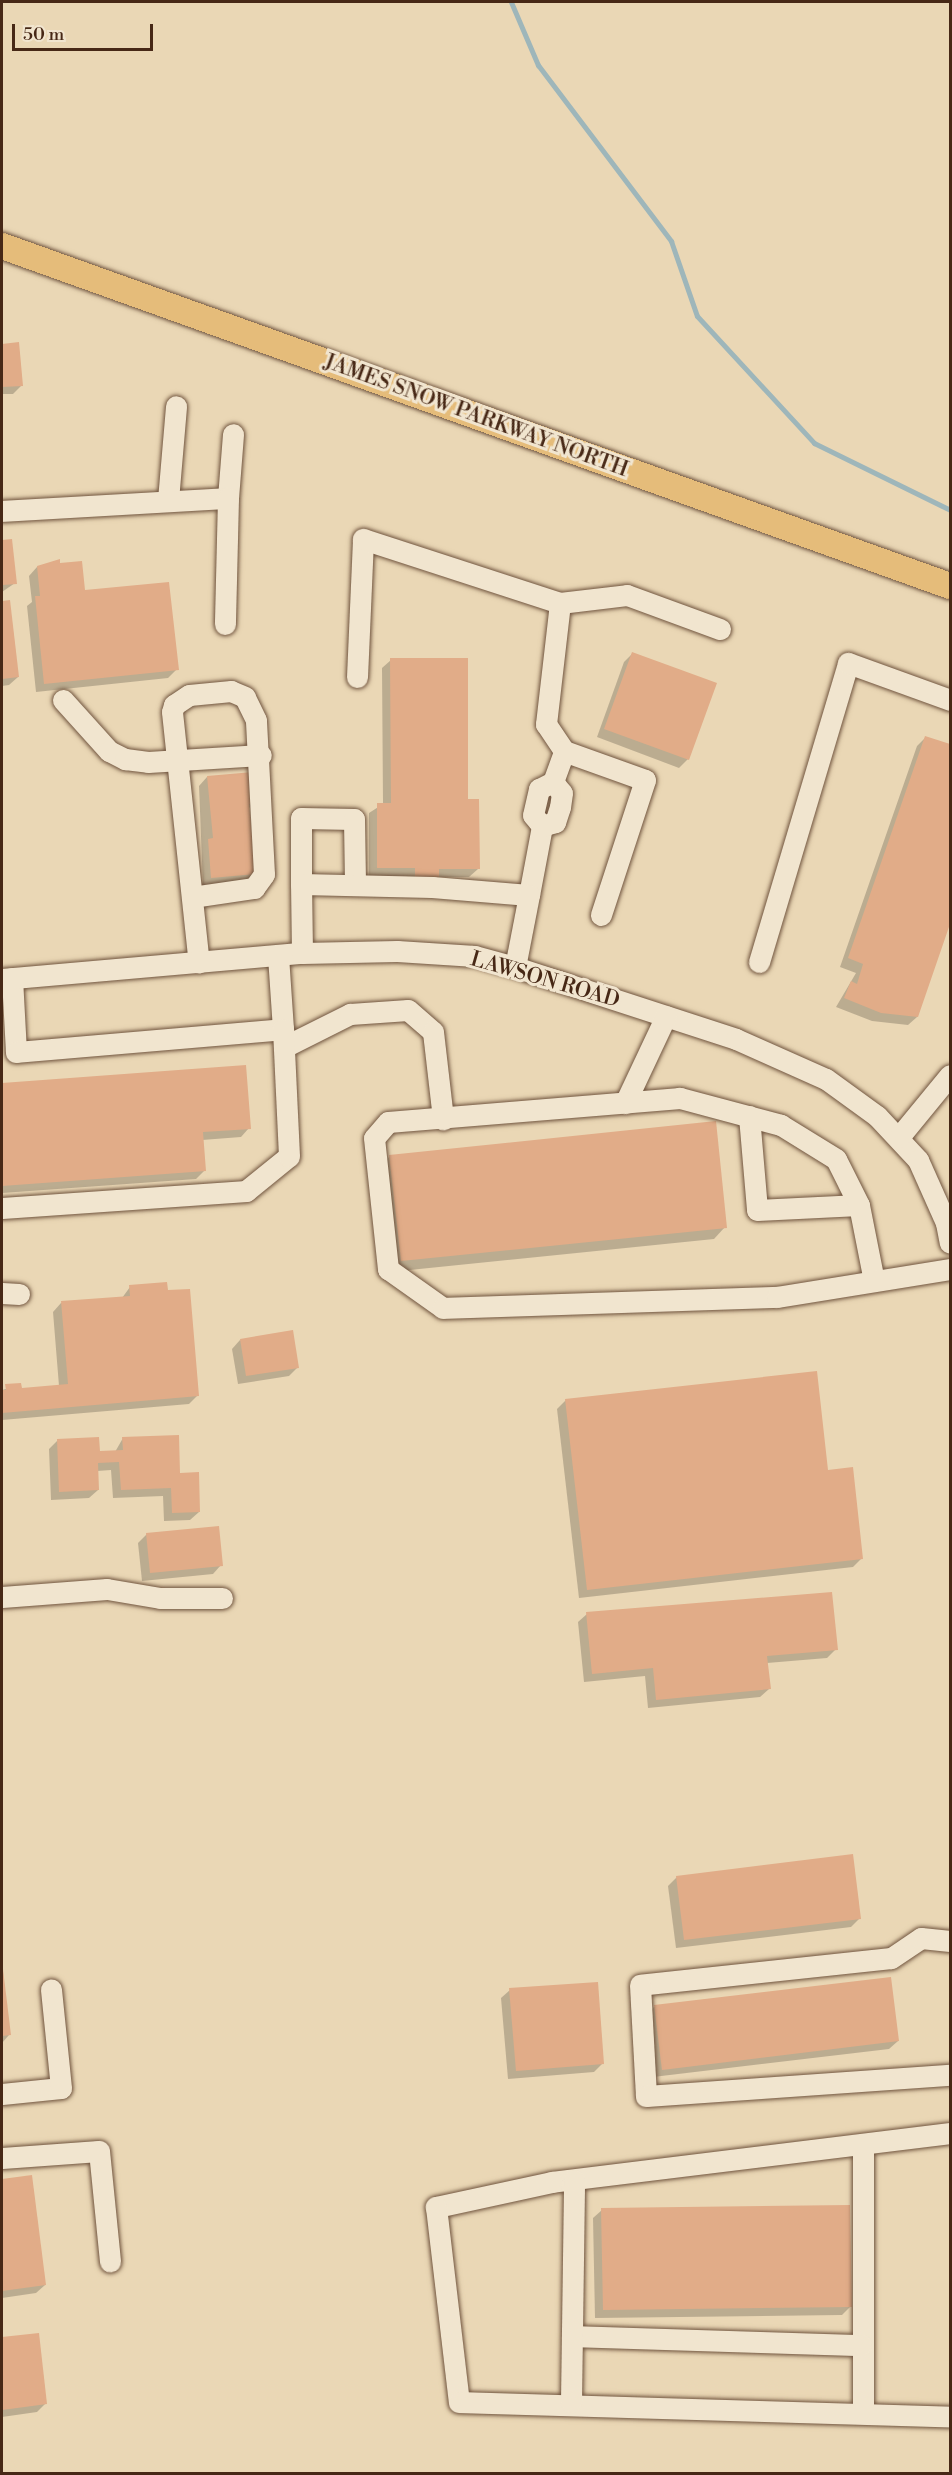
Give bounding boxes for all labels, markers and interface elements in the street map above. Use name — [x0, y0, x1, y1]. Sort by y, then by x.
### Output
scale bar — [15, 12, 156, 50]
text: 50 m — [23, 23, 64, 46]
street label: JAMES SNOW PARKWAY NORTH — [321, 349, 631, 483]
street label: LAWSON ROAD — [468, 947, 622, 1013]

